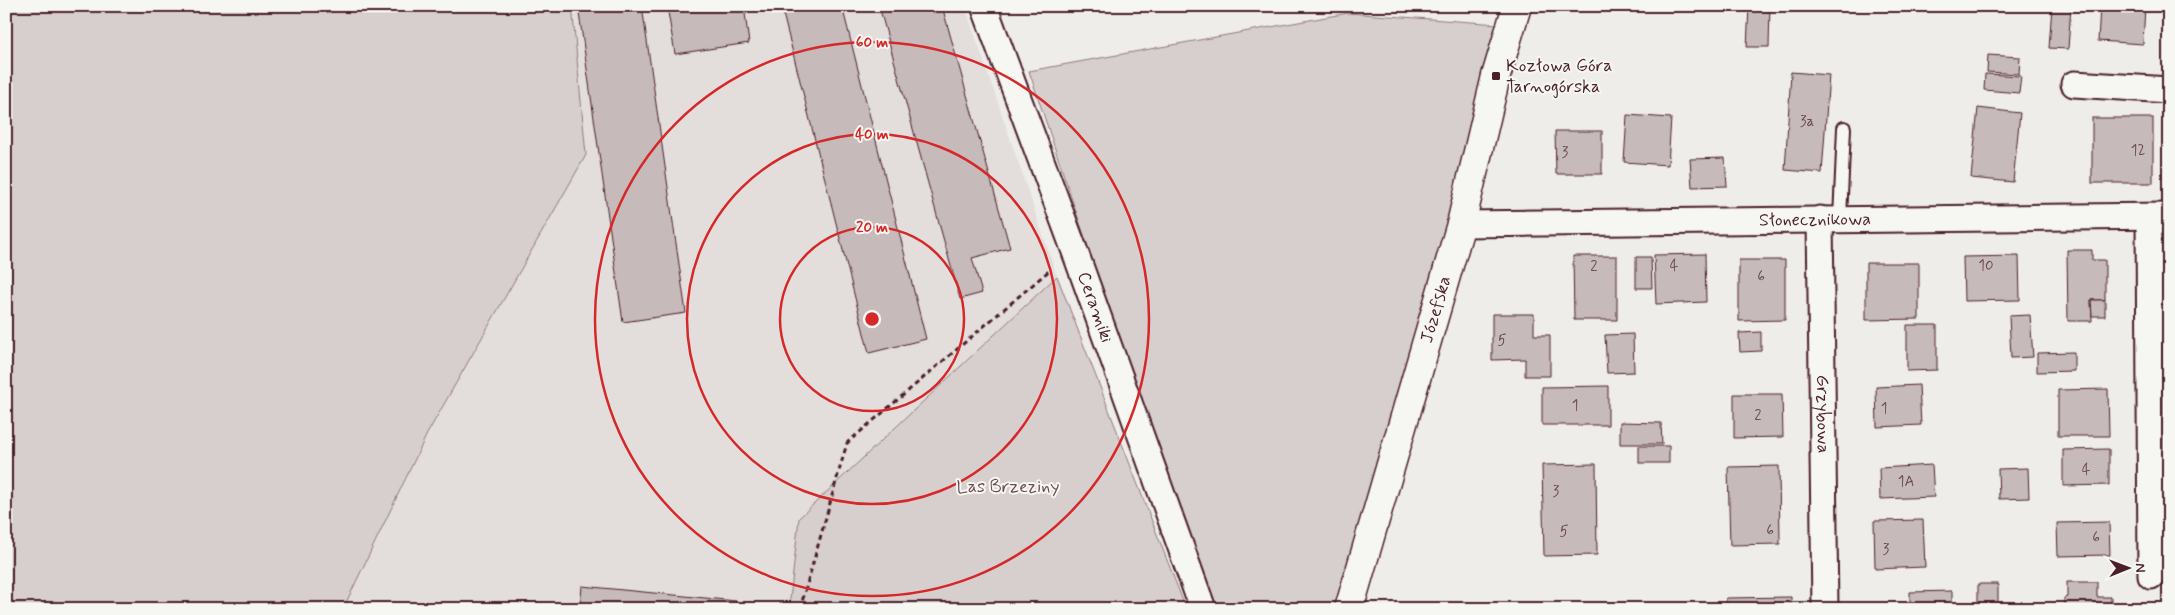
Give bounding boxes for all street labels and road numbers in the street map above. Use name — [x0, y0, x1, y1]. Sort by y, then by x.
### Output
street label: Słonecznikowa — [1759, 207, 1871, 233]
street label: Ceramiki — [1071, 269, 1119, 346]
street label: Józefska — [1415, 273, 1457, 346]
street label: Grzybowa — [1810, 375, 1835, 453]

